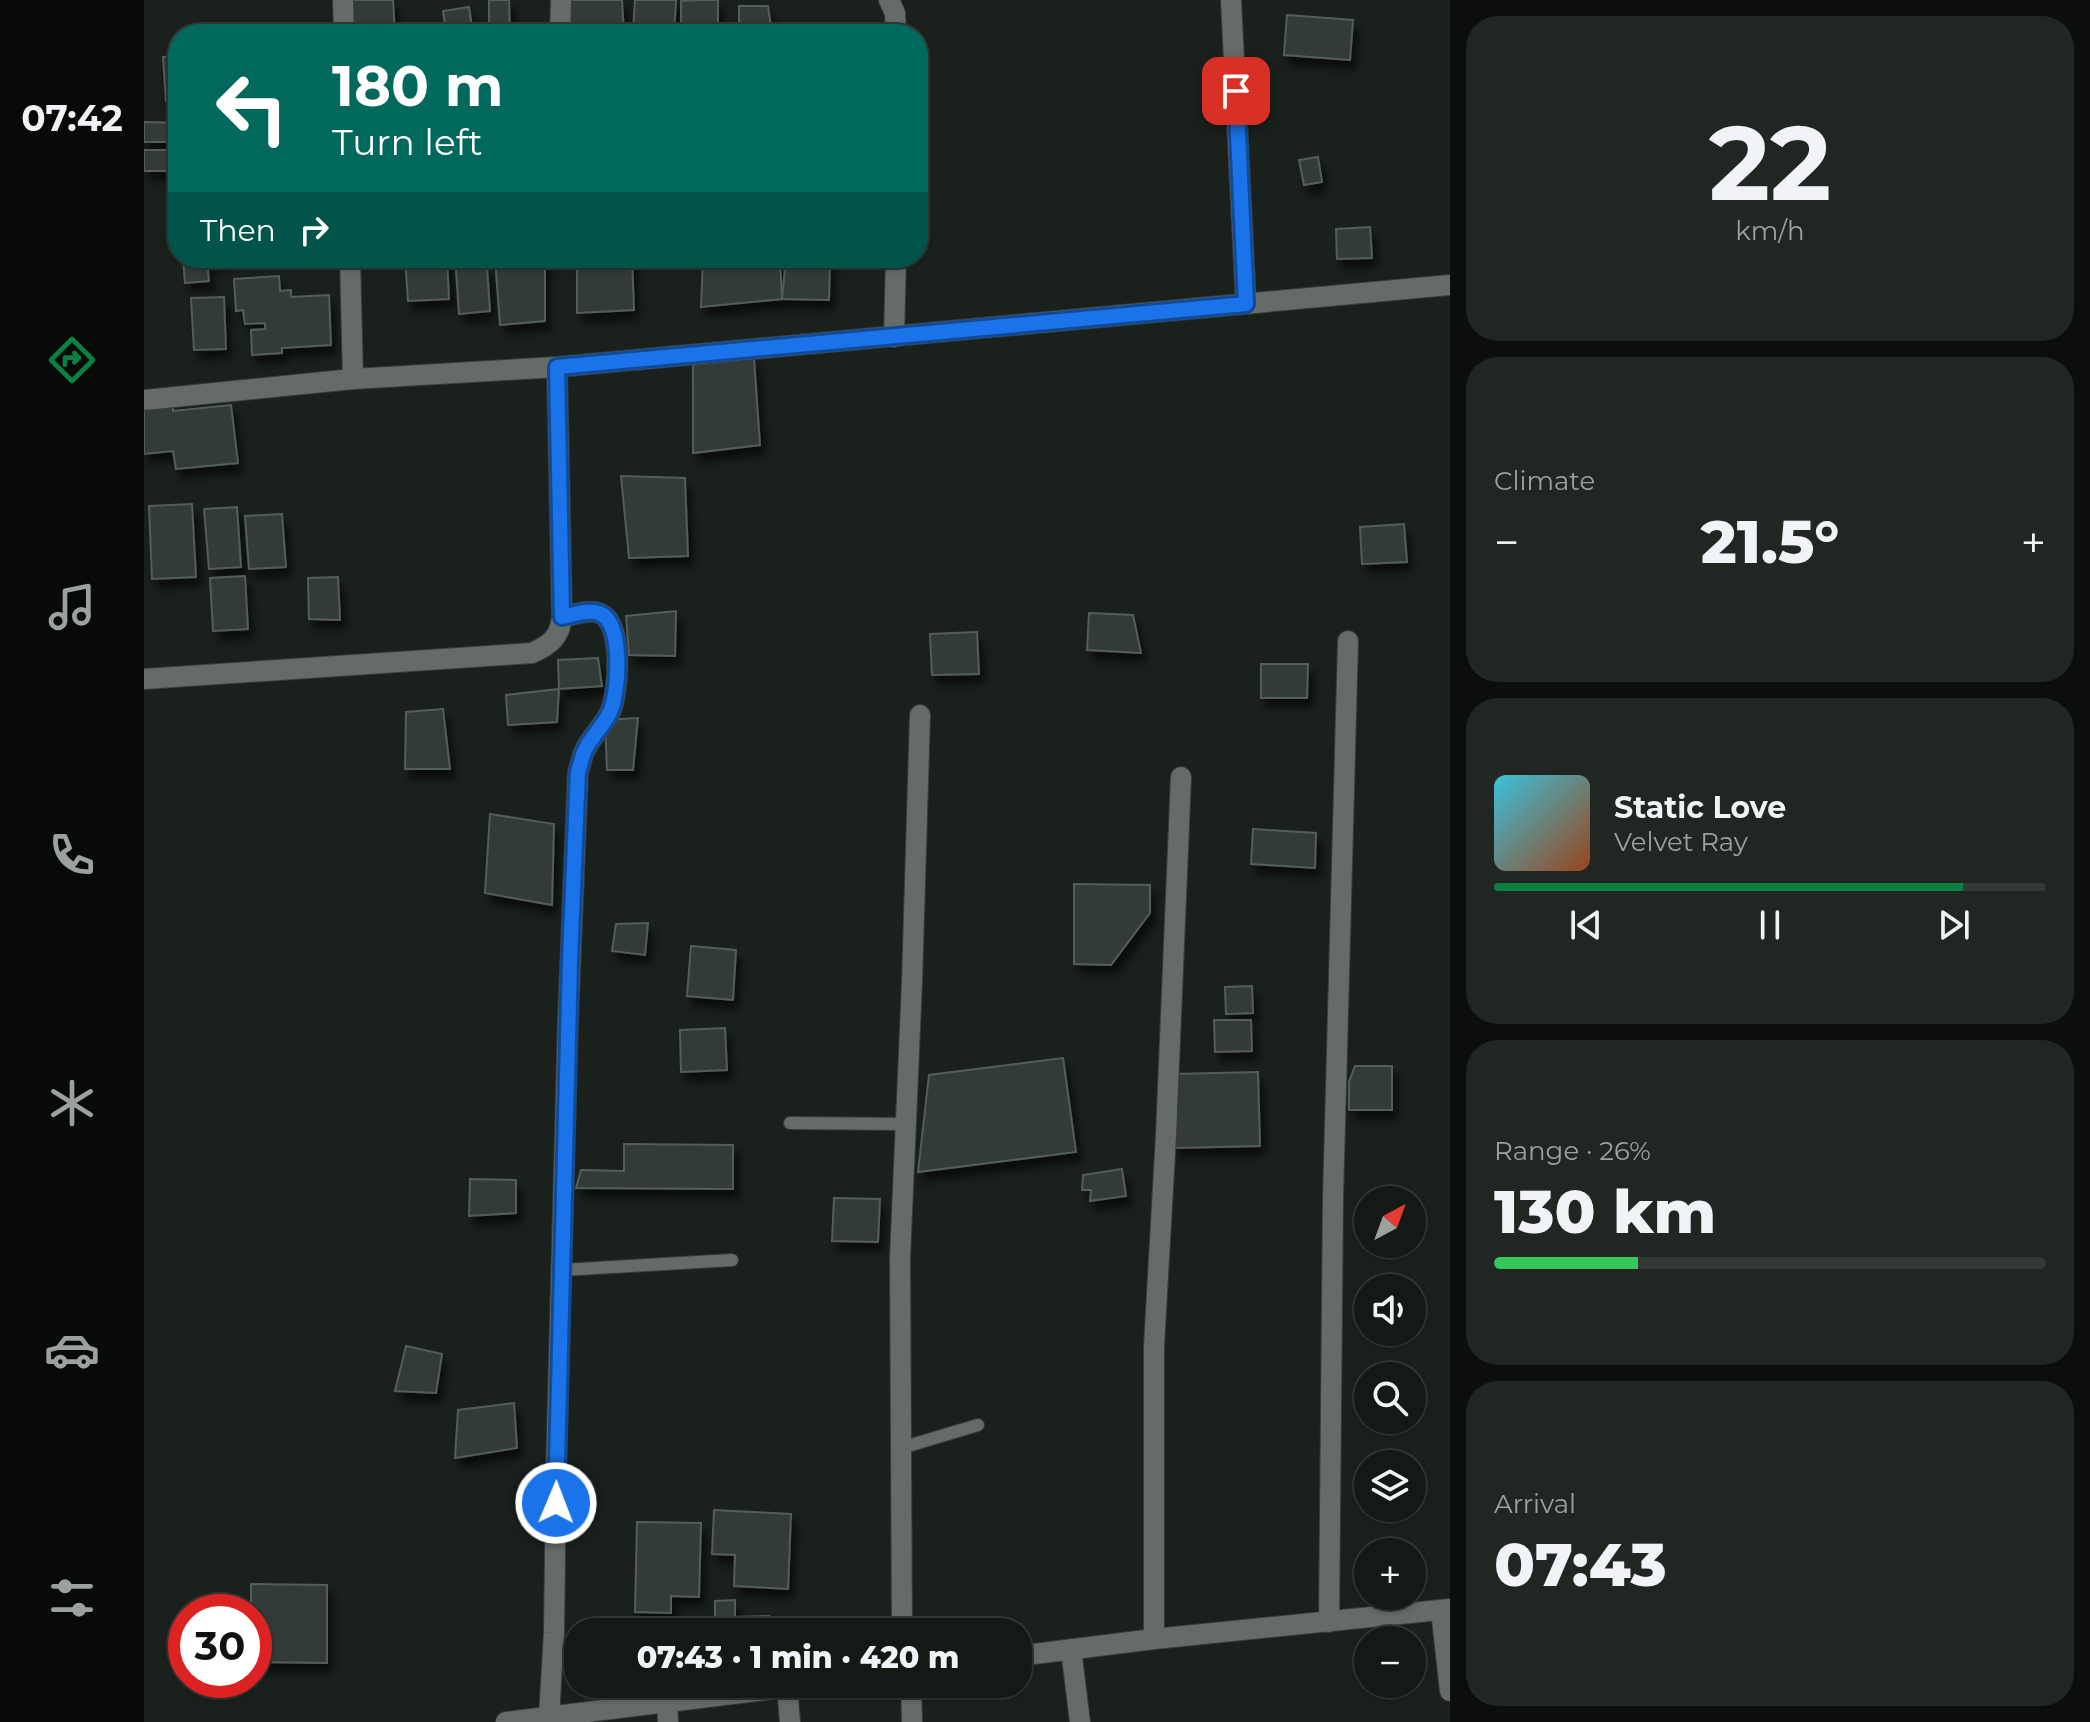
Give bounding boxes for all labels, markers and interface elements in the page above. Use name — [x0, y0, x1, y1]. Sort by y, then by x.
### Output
text: 180 m — [332, 52, 504, 120]
icon: left — [200, 56, 304, 160]
pin — [1202, 57, 1270, 125]
icon: arrive — [1214, 69, 1258, 113]
text: 07:42 — [21, 96, 123, 140]
text: 22 — [1709, 99, 1831, 226]
text: Turn left — [332, 120, 483, 164]
icon: right — [292, 208, 336, 252]
text: Then — [200, 212, 276, 249]
text: km/h — [1735, 215, 1805, 247]
icon: directions — [44, 332, 100, 388]
text: Climate — [1494, 465, 1595, 497]
text: 21.5° — [1701, 505, 1839, 578]
text: − — [1494, 515, 1519, 569]
text: + — [2021, 515, 2046, 569]
icon: music — [44, 579, 100, 635]
text: Static Love — [1614, 789, 1786, 826]
text: Velvet Ray — [1614, 826, 1748, 858]
icon: phone — [44, 827, 100, 883]
icon: previous — [1564, 903, 1608, 947]
icon: pause — [1748, 903, 1792, 947]
icon: next — [1932, 903, 1976, 947]
icon: climate — [44, 1075, 100, 1131]
text: Range · 26% — [1494, 1135, 1651, 1167]
text: 130 km — [1494, 1175, 1716, 1248]
north arrow — [1354, 1186, 1426, 1258]
map controls — [1354, 1186, 1426, 1698]
button: sound — [1354, 1274, 1426, 1346]
icon: car — [44, 1322, 100, 1378]
button: search — [1354, 1362, 1426, 1434]
button: layers — [1354, 1450, 1426, 1522]
position arrow — [514, 1461, 598, 1545]
text: Arrival — [1494, 1488, 1576, 1520]
text: 07:43 — [1494, 1528, 1667, 1601]
button: + — [1354, 1538, 1426, 1610]
icon: filters — [44, 1570, 100, 1626]
speed limit sign: 30 — [168, 1594, 272, 1698]
button: − — [1354, 1626, 1426, 1698]
text: 07:43 · 1 min · 420 m — [637, 1639, 959, 1676]

